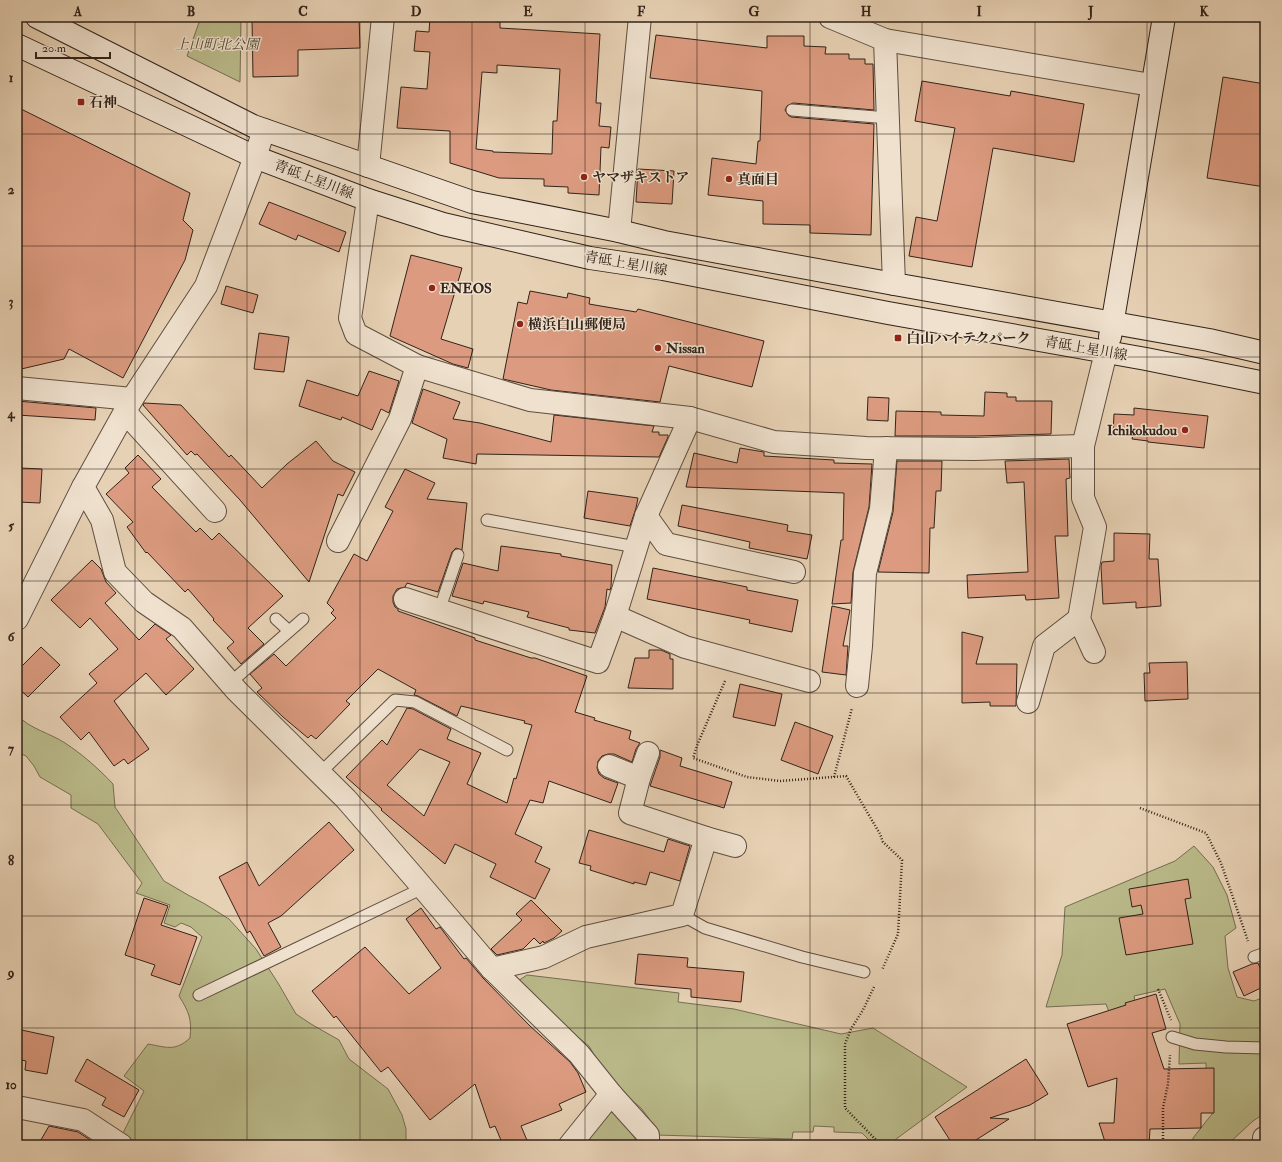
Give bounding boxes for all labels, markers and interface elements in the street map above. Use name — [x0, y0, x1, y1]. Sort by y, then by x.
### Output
text: A — [73, 4, 83, 20]
text: B — [187, 4, 195, 20]
text: C — [298, 4, 308, 20]
text: D — [411, 4, 422, 20]
text: E — [523, 4, 533, 20]
text: F — [637, 4, 646, 20]
text: G — [749, 4, 760, 20]
text: H — [861, 4, 872, 20]
text: I — [976, 4, 982, 20]
text: J — [1087, 4, 1094, 21]
text: K — [1199, 4, 1209, 20]
scale bar — [36, 34, 110, 60]
park label: 上山町北公園 — [175, 36, 261, 53]
text: 20 m — [42, 41, 67, 56]
text: 1 — [9, 70, 14, 86]
place label: 石神 — [89, 94, 117, 111]
marker: 石神 — [76, 97, 86, 107]
street label: 青砥上星川線 — [272, 156, 356, 202]
place label: ヤマザキストア — [592, 169, 689, 186]
place label: 真面目 — [737, 171, 779, 188]
marker: ヤマザキストア — [579, 172, 589, 182]
marker: 真面目 — [724, 174, 734, 184]
text: 2 — [8, 182, 15, 198]
street label: 青砥上星川線 — [583, 248, 669, 279]
place label: ENEOS — [440, 280, 492, 297]
marker: ENEOS — [427, 283, 437, 293]
text: 3 — [9, 294, 14, 310]
place label: 横浜白山郵便局 — [528, 316, 626, 333]
marker: 横浜白山郵便局 — [515, 319, 525, 329]
place label: 白山ハイテクパーク — [906, 330, 1031, 347]
marker: 白山ハイテクパーク — [893, 333, 903, 343]
street label: 青砥上星川線 — [1043, 333, 1129, 364]
place label: Nissan — [665, 340, 706, 357]
marker: Nissan — [653, 343, 663, 353]
text: 4 — [6, 406, 15, 422]
place label: Ichikokudou — [1107, 422, 1178, 439]
marker: Ichikokudou — [1180, 425, 1190, 435]
text: 5 — [8, 518, 14, 534]
text: 6 — [8, 629, 16, 645]
text: 7 — [8, 741, 15, 757]
text: 8 — [8, 853, 14, 869]
text: 9 — [6, 965, 15, 981]
text: 10 — [5, 1077, 17, 1093]

